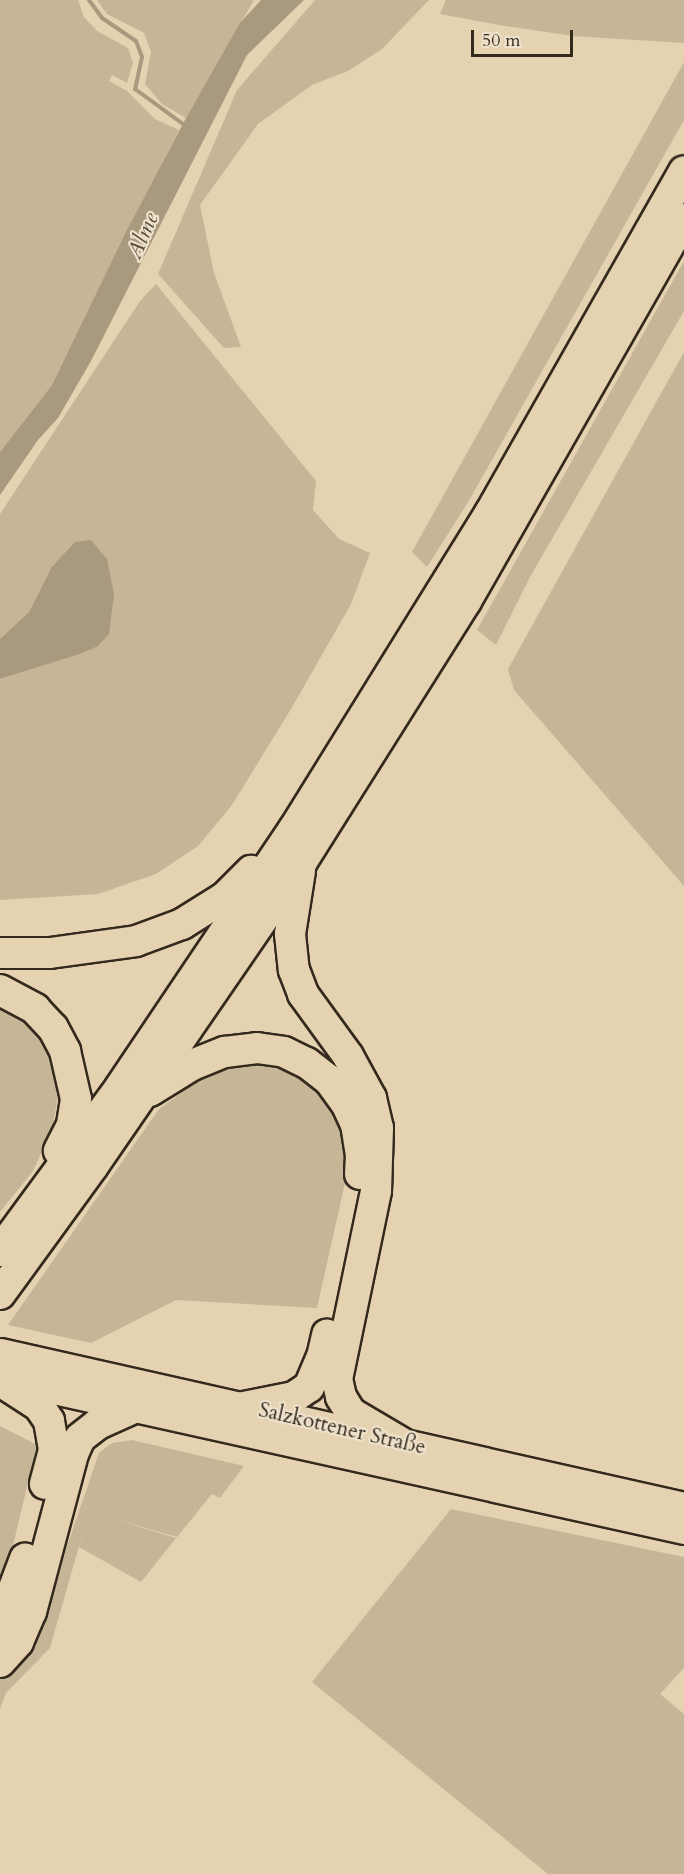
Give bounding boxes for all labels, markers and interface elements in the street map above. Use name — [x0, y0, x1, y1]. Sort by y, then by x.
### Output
scale bar — [474, 18, 576, 56]
text: 50 m — [482, 28, 521, 53]
water label: Alme — [121, 209, 165, 263]
street label: Salzkottener Straße — [256, 1398, 428, 1460]

